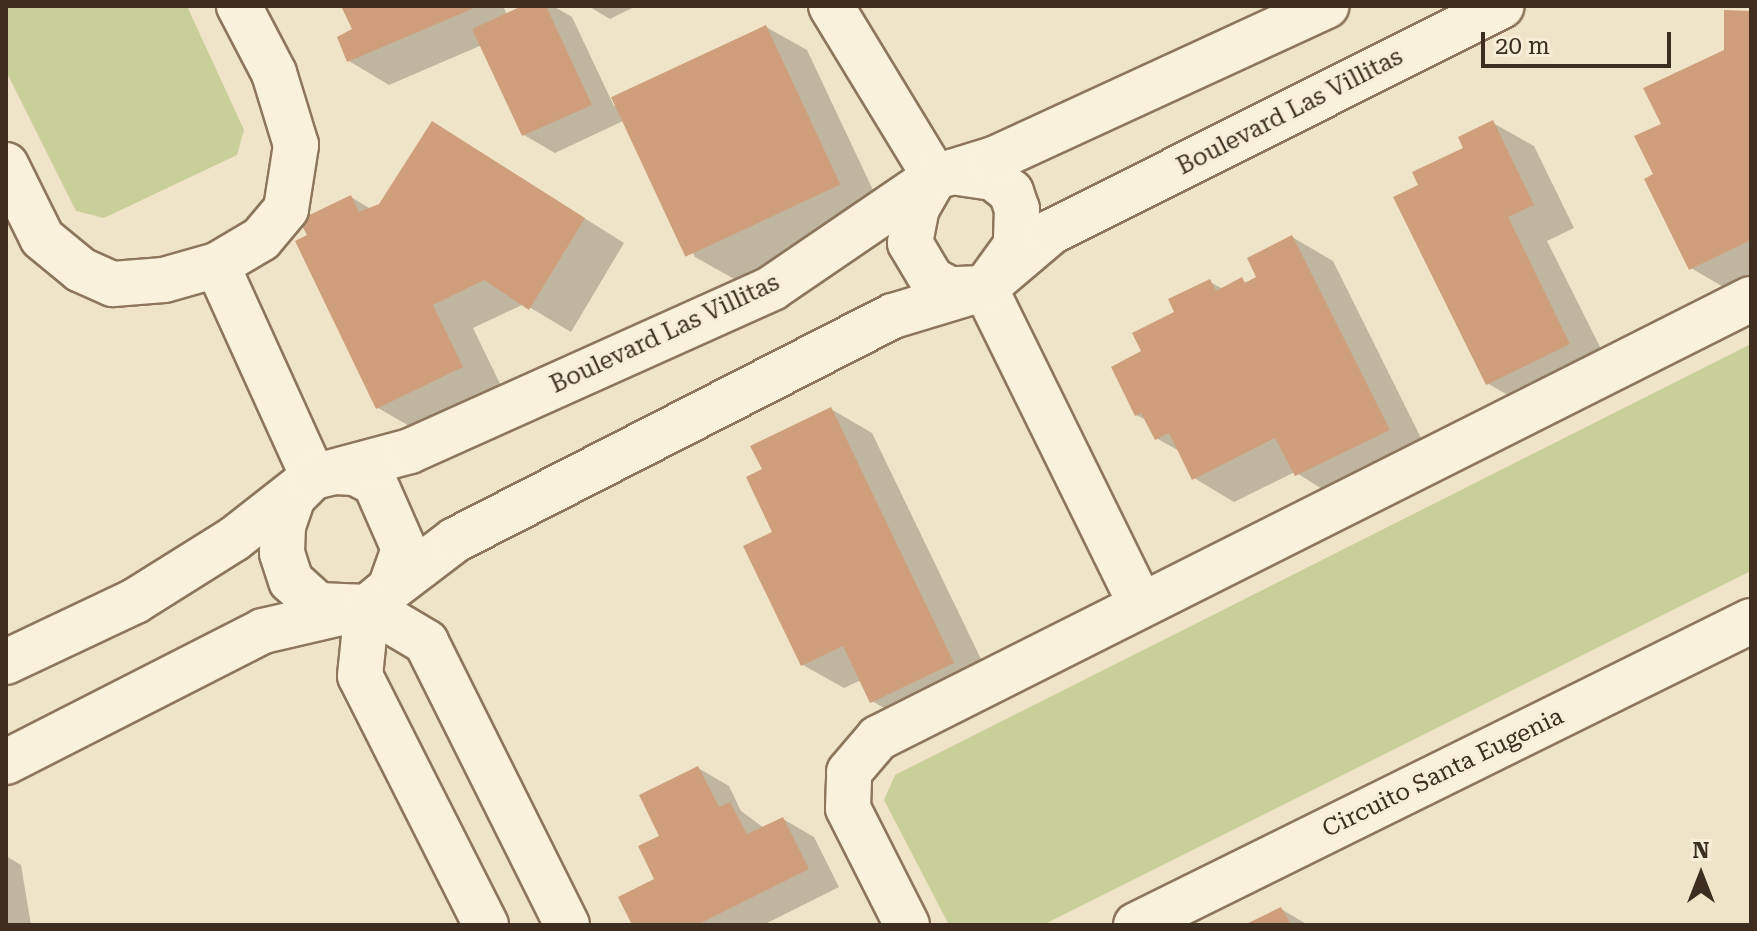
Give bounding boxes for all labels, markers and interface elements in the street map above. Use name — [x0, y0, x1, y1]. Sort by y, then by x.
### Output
scale bar — [1485, 16, 1675, 66]
text: 20 m — [1495, 32, 1550, 60]
street label: Boulevard Las Villitas — [1172, 43, 1408, 181]
street label: Boulevard Las Villitas — [546, 268, 784, 400]
street label: Circuito Santa Eugenia — [1318, 702, 1568, 844]
north arrow — [1661, 835, 1741, 915]
text: N — [1693, 838, 1709, 863]

